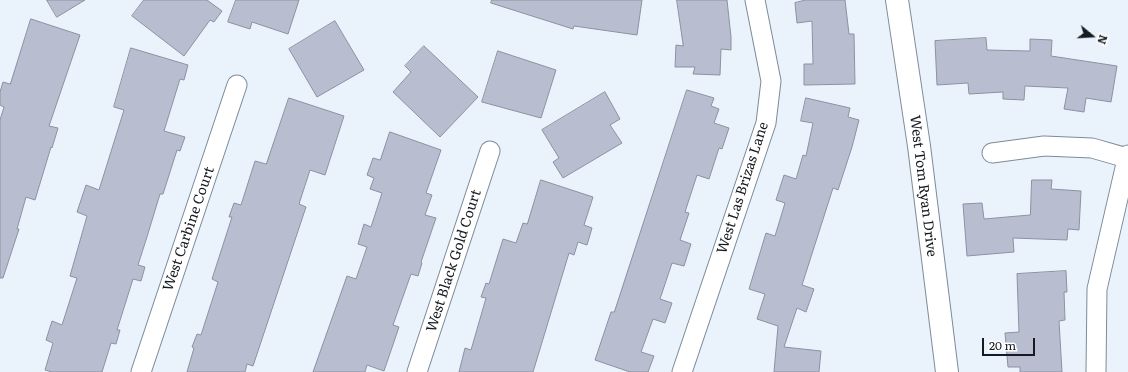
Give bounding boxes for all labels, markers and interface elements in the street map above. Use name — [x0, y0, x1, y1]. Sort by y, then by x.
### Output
north arrow — [1072, 16, 1112, 56]
text: N — [1094, 33, 1112, 47]
street label: West Tom Ryan Drive — [906, 114, 940, 258]
street label: West Las Brizas Lane — [714, 120, 772, 256]
street label: West Carbine Court — [160, 165, 218, 293]
street label: West Black Gold Court — [423, 188, 485, 334]
scale bar — [984, 330, 1037, 356]
text: 20 m — [989, 336, 1016, 354]

